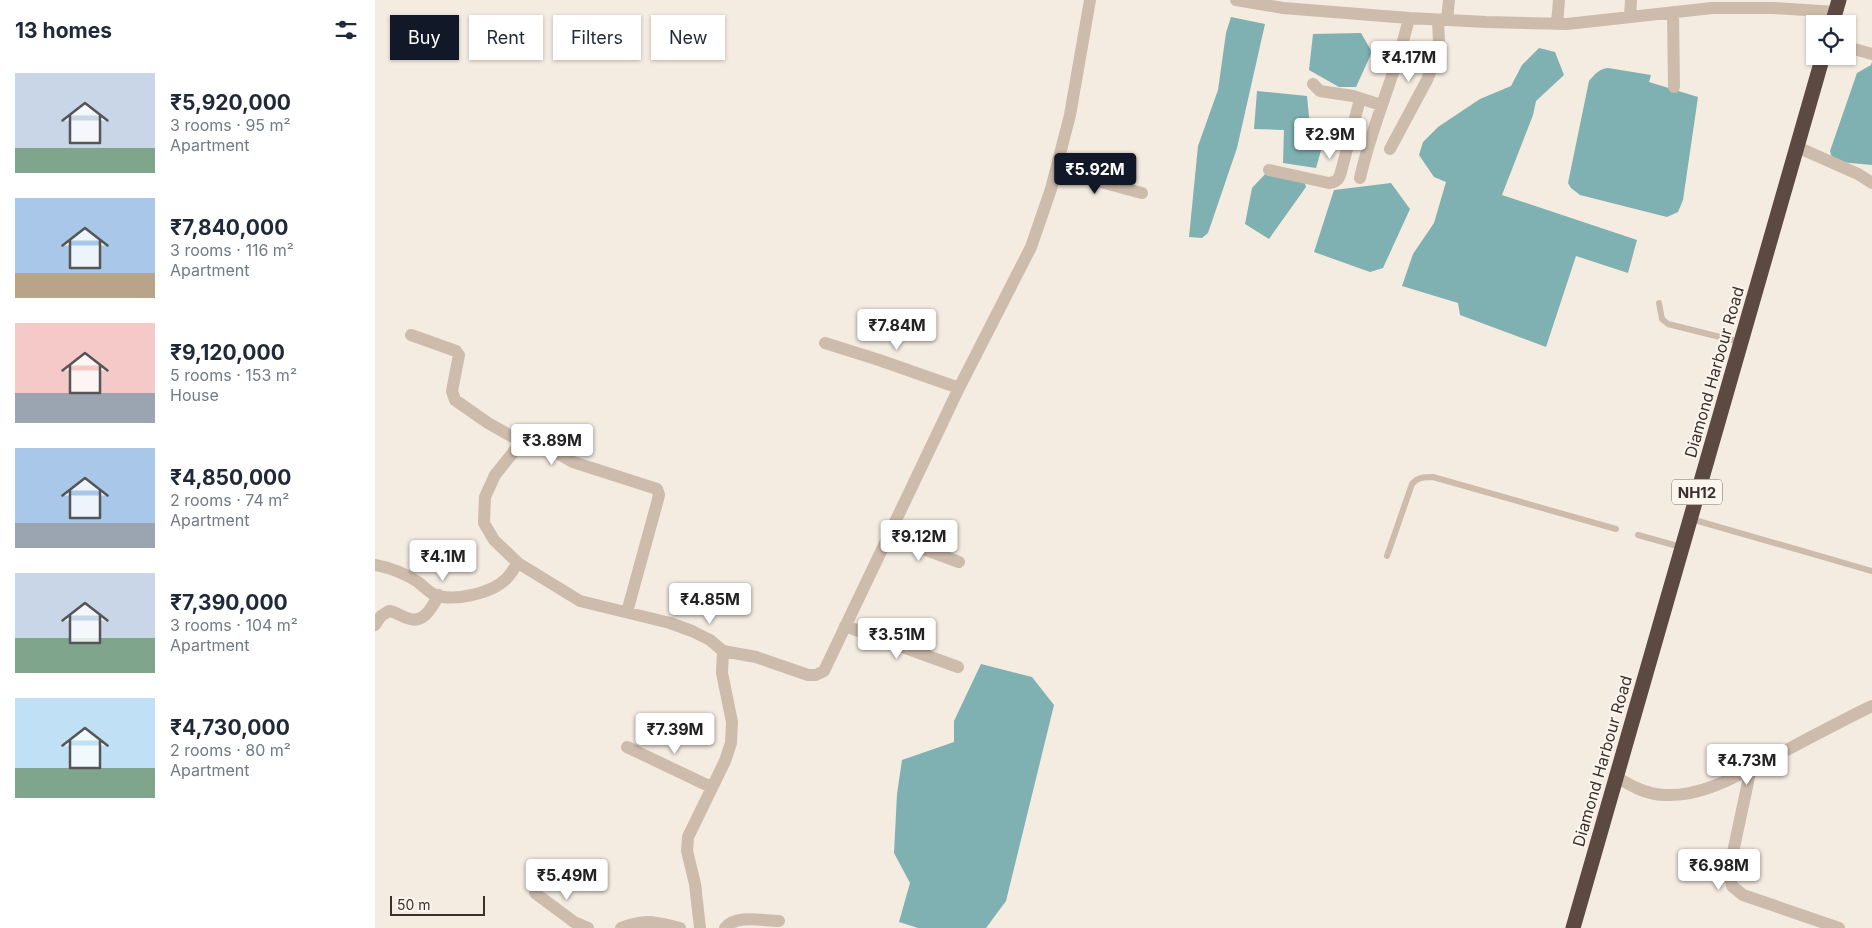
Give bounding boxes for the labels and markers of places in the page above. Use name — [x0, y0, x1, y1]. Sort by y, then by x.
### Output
pin: ₹4.17M — [1368, 41, 1450, 83]
pin: ₹2.9M — [1295, 118, 1365, 160]
pin: ₹5.92M — [1054, 152, 1136, 195]
pin: ₹7.84M — [856, 308, 938, 351]
pin: ₹3.89M — [511, 424, 593, 466]
pin: ₹9.12M — [878, 520, 960, 562]
pin: ₹4.1M — [408, 540, 478, 582]
pin: ₹4.85M — [669, 582, 751, 625]
pin: ₹3.51M — [856, 618, 938, 660]
pin: ₹7.39M — [634, 712, 716, 755]
pin: ₹4.73M — [1706, 744, 1788, 786]
pin: ₹6.98M — [1678, 848, 1760, 891]
pin: ₹5.49M — [526, 858, 608, 901]

